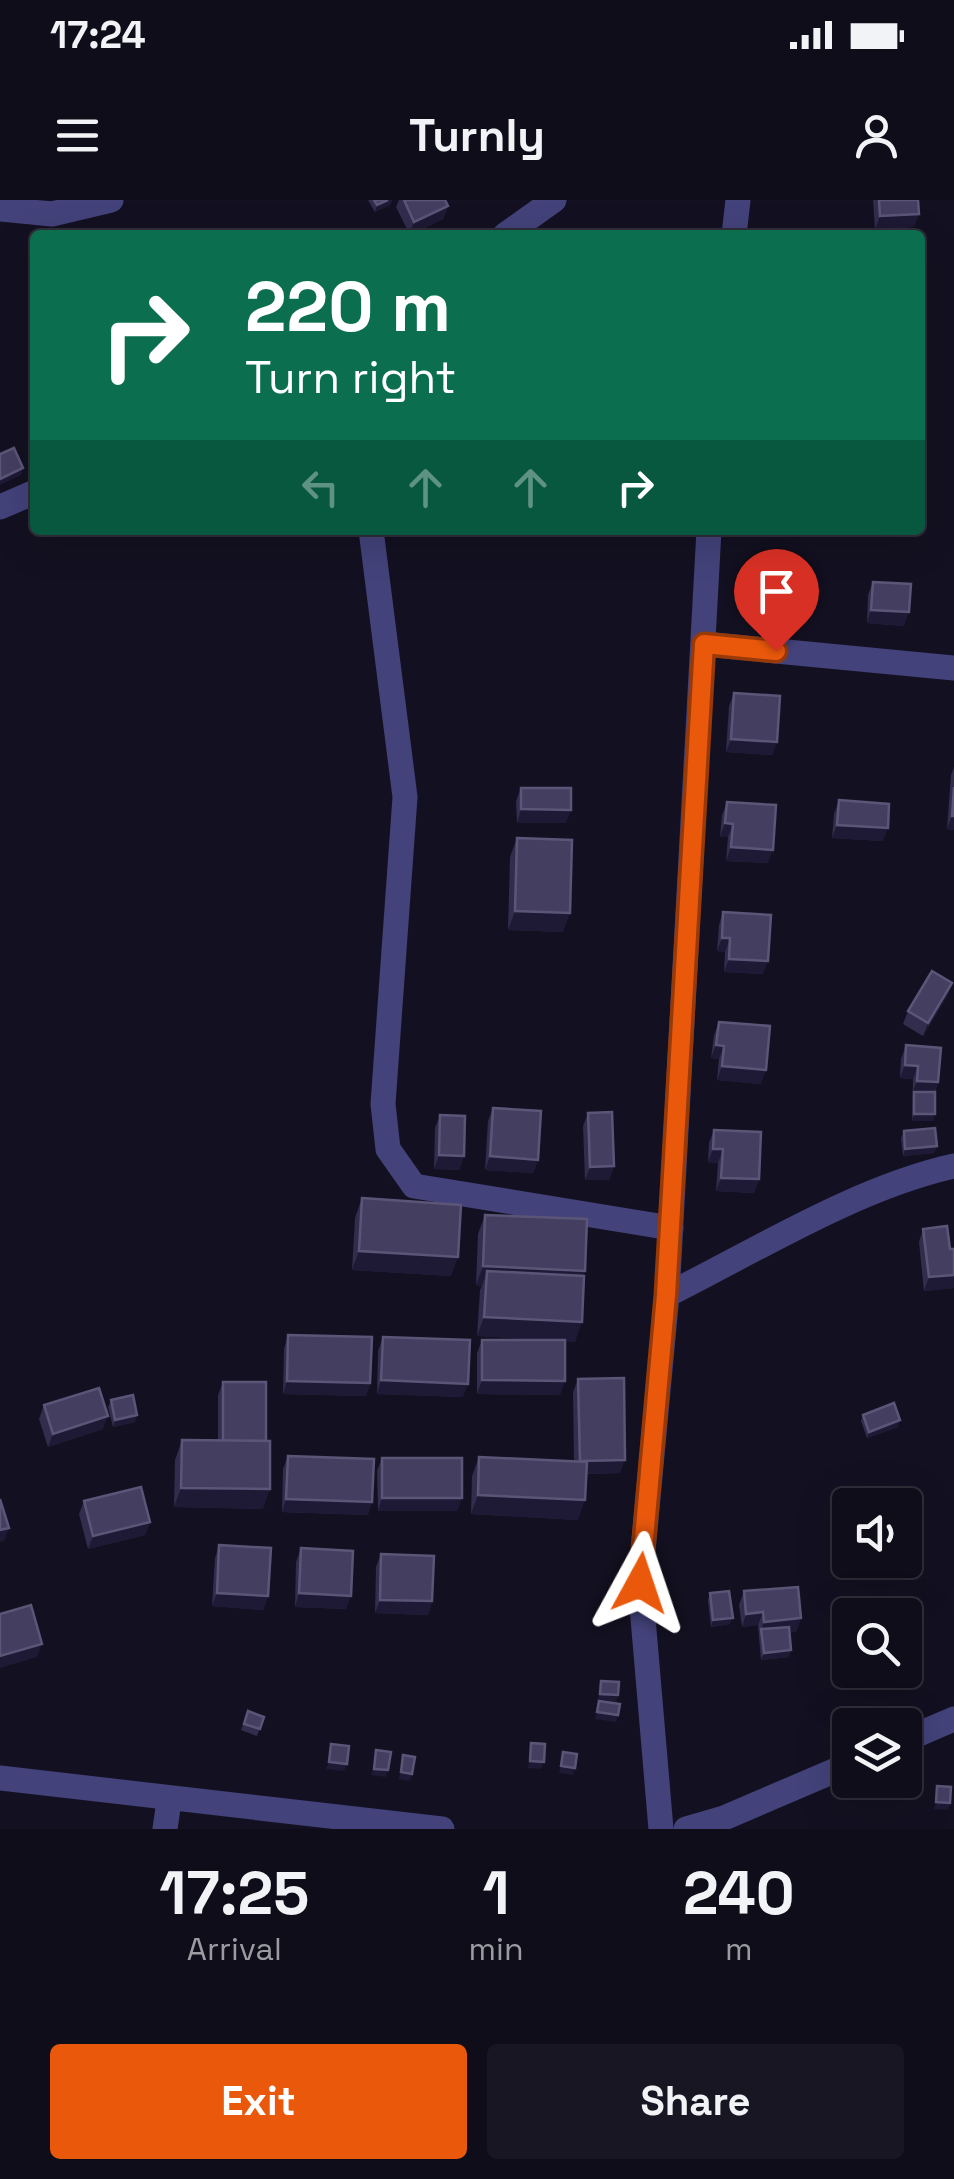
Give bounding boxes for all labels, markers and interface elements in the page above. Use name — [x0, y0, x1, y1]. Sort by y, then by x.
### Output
text: 17:24 — [50, 11, 146, 59]
text: Turnly — [409, 107, 545, 164]
icon: menu — [50, 108, 105, 163]
icon: person — [849, 108, 904, 163]
text: 220 m — [245, 262, 451, 351]
icon: right — [80, 270, 210, 400]
text: Turn right — [245, 349, 456, 406]
icon: left — [293, 460, 348, 515]
icon: ahead — [398, 460, 453, 515]
icon: ahead — [503, 460, 558, 515]
icon: right — [608, 460, 663, 515]
pin — [734, 549, 819, 652]
icon: arrive — [749, 564, 804, 619]
map controls — [832, 1488, 922, 1798]
button: sound — [832, 1488, 922, 1578]
position arrow — [588, 1531, 692, 1635]
button: search — [832, 1598, 922, 1688]
button: layers — [832, 1708, 922, 1798]
text: 17:25 — [159, 1855, 309, 1932]
text: 1 — [483, 1855, 510, 1932]
text: 240 — [683, 1855, 795, 1932]
text: Arrival — [187, 1929, 282, 1969]
text: min — [469, 1929, 524, 1969]
text: m — [725, 1929, 753, 1969]
button: Exit — [50, 2044, 467, 2159]
button: Share — [487, 2044, 904, 2159]

